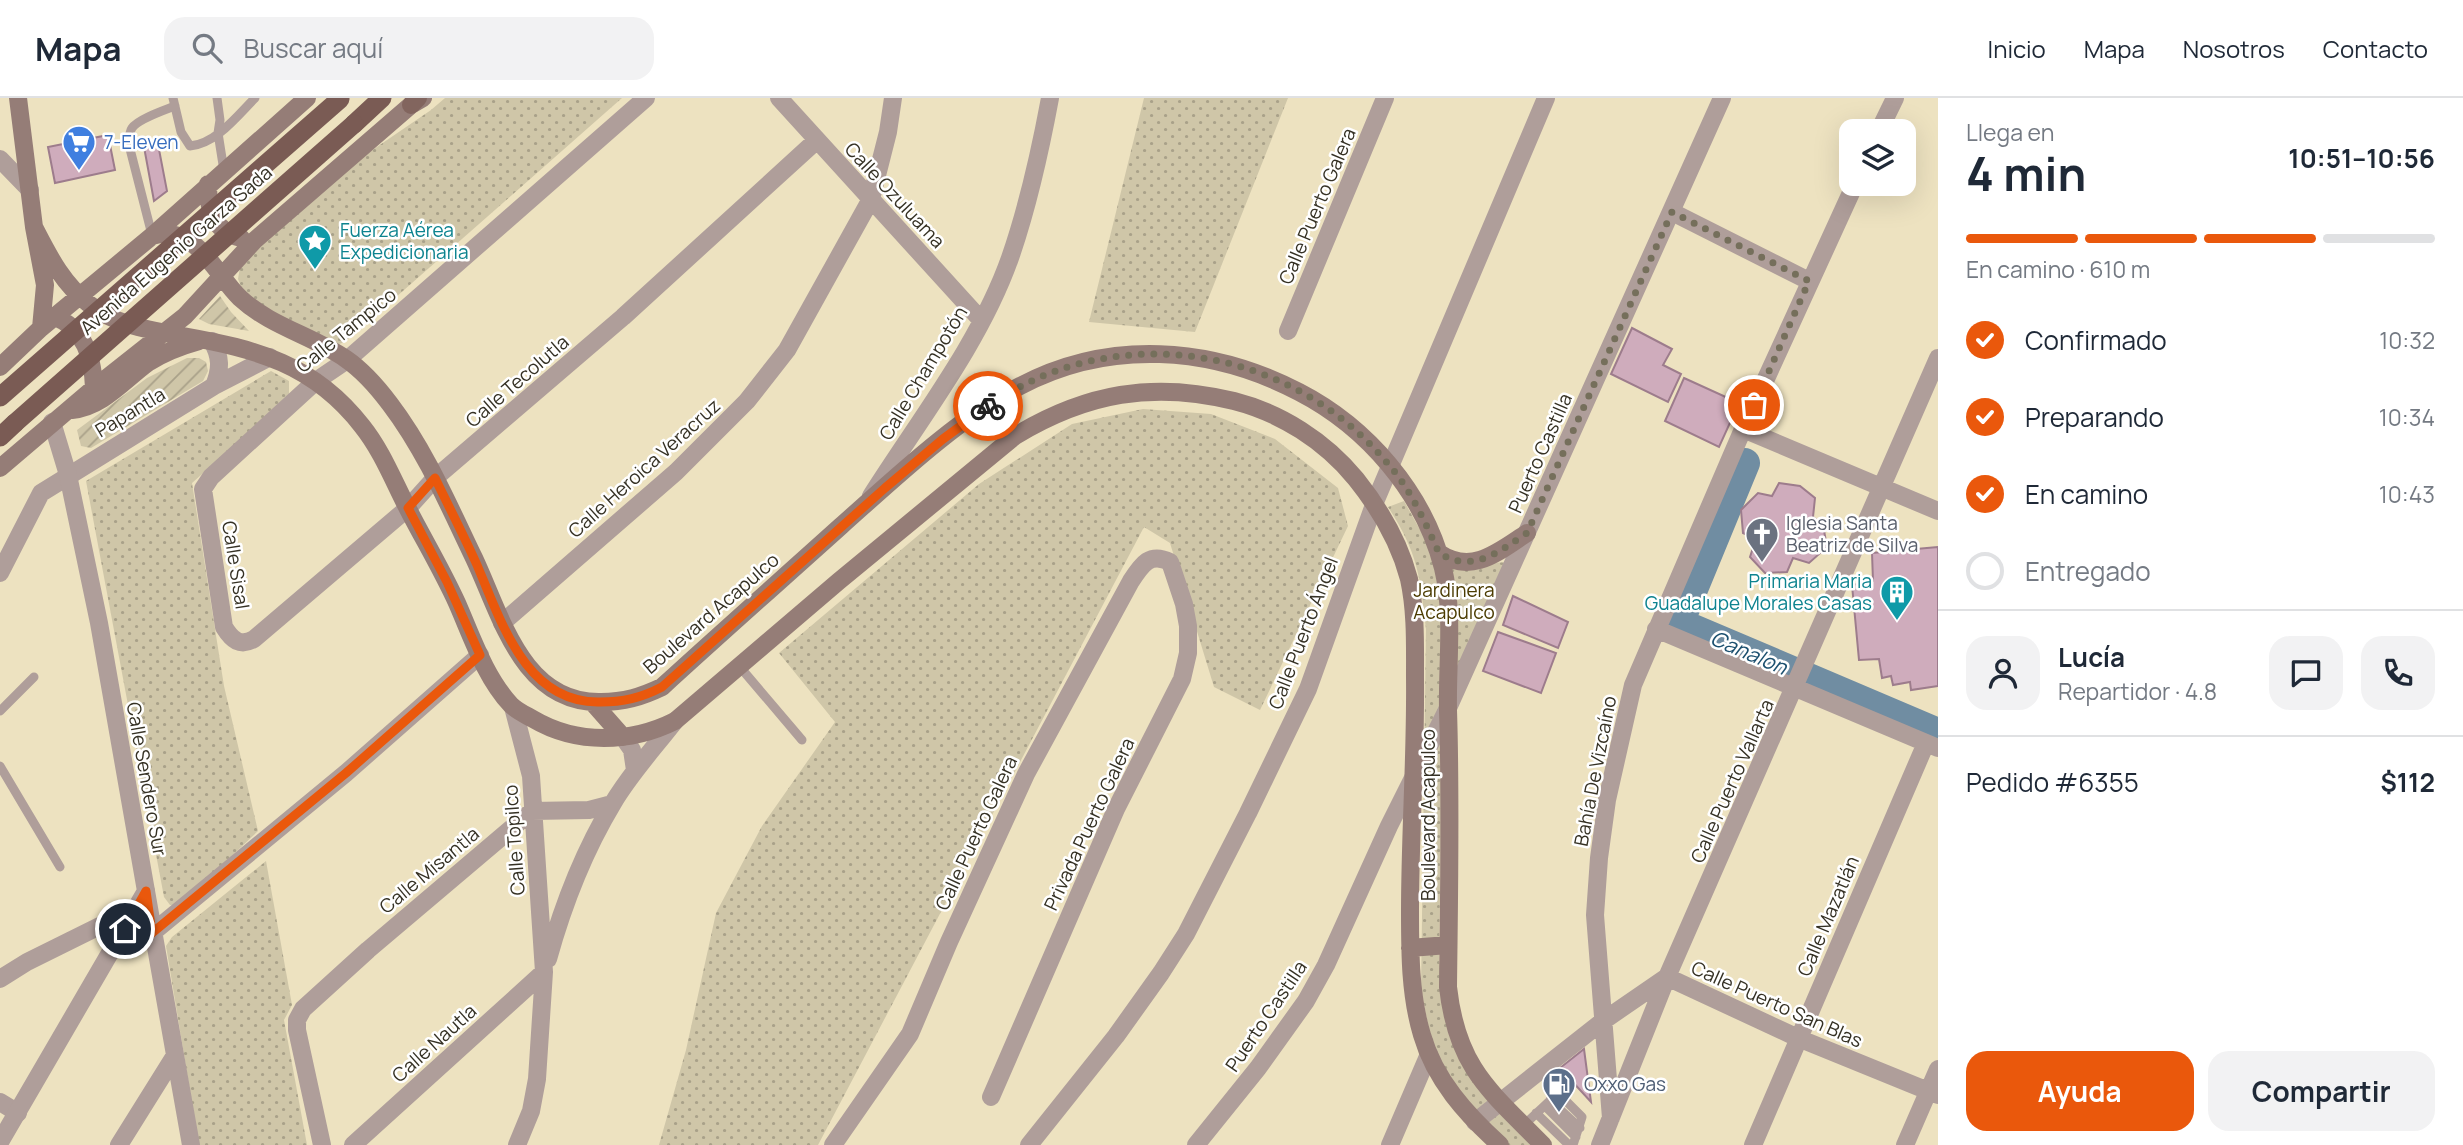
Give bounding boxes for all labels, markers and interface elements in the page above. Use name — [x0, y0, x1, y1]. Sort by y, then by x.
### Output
search box — [164, 17, 654, 80]
text: Mapa — [35, 26, 122, 71]
icon: search — [188, 29, 226, 67]
text: Buscar aquí — [244, 30, 383, 66]
text: Inicio — [1988, 32, 2046, 65]
text: Mapa — [2084, 32, 2145, 65]
text: Nosotros — [2183, 32, 2285, 65]
text: Contacto — [2323, 32, 2428, 65]
text: Llega en — [1966, 116, 2054, 148]
map controls — [1839, 119, 1916, 196]
button: layers — [1839, 119, 1916, 196]
supermarket icon: 7-Eleven — [60, 123, 98, 172]
street label: Calle Puerto Galera — [1272, 124, 1362, 288]
place label: 7-Eleven — [104, 129, 179, 155]
street label: Calle Ozuluama — [839, 136, 951, 254]
text: 10:51–10:56 — [2288, 140, 2435, 176]
text: 4 min — [1966, 142, 2086, 205]
street label: Avenida Eugenio Garza Sada — [75, 159, 277, 341]
place label: Fuerza Aérea Expedicionaria — [340, 217, 468, 265]
place icon: Fuerza Aérea Expedicionaria — [296, 222, 334, 271]
text: En camino · 610 m — [1966, 253, 2150, 285]
street label: Calle Tampico — [291, 282, 401, 378]
street label: Calle Champotón — [873, 301, 973, 445]
icon: check — [1966, 321, 2004, 359]
text: Confirmado — [2025, 322, 2167, 358]
text: 10:32 — [2379, 324, 2435, 356]
street label: Calle Tecolutla — [460, 329, 574, 433]
courier — [953, 371, 1023, 441]
pin — [1724, 375, 1784, 435]
street label: Papantla — [90, 381, 170, 443]
icon: bag — [1735, 386, 1773, 424]
icon: bike — [969, 387, 1007, 425]
street label: Puerto Castilla — [1502, 389, 1578, 517]
street label: Calle Heroica Veracruz — [562, 393, 726, 543]
icon: check — [1966, 398, 2004, 436]
text: Preparando — [2025, 399, 2164, 435]
text: 10:34 — [2379, 401, 2435, 433]
icon: check — [1966, 475, 2004, 513]
text: En camino — [2025, 476, 2148, 512]
text: 10:43 — [2379, 478, 2435, 510]
place label: Iglesia Santa Beatriz de Silva — [1786, 510, 1918, 558]
church icon: Iglesia Santa Beatriz de Silva — [1743, 515, 1781, 564]
street label: Calle Sisal — [216, 519, 256, 611]
street label: Boulevard Acapulco — [637, 547, 785, 679]
street label: Calle Puerto Ángel — [1262, 553, 1344, 713]
text: Entregado — [2025, 553, 2151, 589]
place label: Primaria Maria Guadalupe Morales Casas — [1645, 568, 1872, 616]
building icon: Primaria Maria Guadalupe Morales Casas — [1878, 573, 1916, 622]
park label: Jardinera Acapulco — [1413, 577, 1495, 625]
water label: Canalon — [1706, 623, 1793, 681]
button: person — [1966, 636, 2040, 710]
button: chat — [2269, 636, 2343, 710]
button: phone — [2361, 636, 2435, 710]
text: Lucía — [2058, 639, 2125, 675]
text: Repartidor · 4.8 — [2058, 675, 2217, 707]
street label: Bahía De Vizcaíno — [1568, 694, 1622, 848]
street label: Calle Puerto Vallarta — [1684, 695, 1780, 867]
street label: Calle Sendero Sur — [121, 700, 173, 858]
street label: Boulevard Acapulco — [1415, 729, 1441, 901]
street label: Privada Puerto Galera — [1038, 734, 1140, 914]
street label: Calle Puerto Galera — [929, 752, 1023, 914]
text: Pedido #6355 — [1966, 764, 2139, 800]
text: $112 — [2380, 764, 2435, 800]
street label: Calle Topilco — [497, 784, 531, 896]
street label: Calle Misantla — [374, 821, 484, 919]
street label: Calle Mazatlán — [1791, 852, 1865, 980]
pin — [95, 899, 155, 959]
icon: home — [106, 910, 144, 948]
street label: Puerto Castilla — [1219, 955, 1313, 1077]
street label: Calle Puerto San Blas — [1687, 955, 1867, 1053]
street label: Calle Nautla — [386, 998, 482, 1088]
button: Ayuda — [1966, 1051, 2194, 1131]
button: Compartir — [2208, 1051, 2435, 1131]
fuel station icon: Oxxo Gas — [1540, 1065, 1578, 1114]
place label: Oxxo Gas — [1584, 1071, 1666, 1097]

